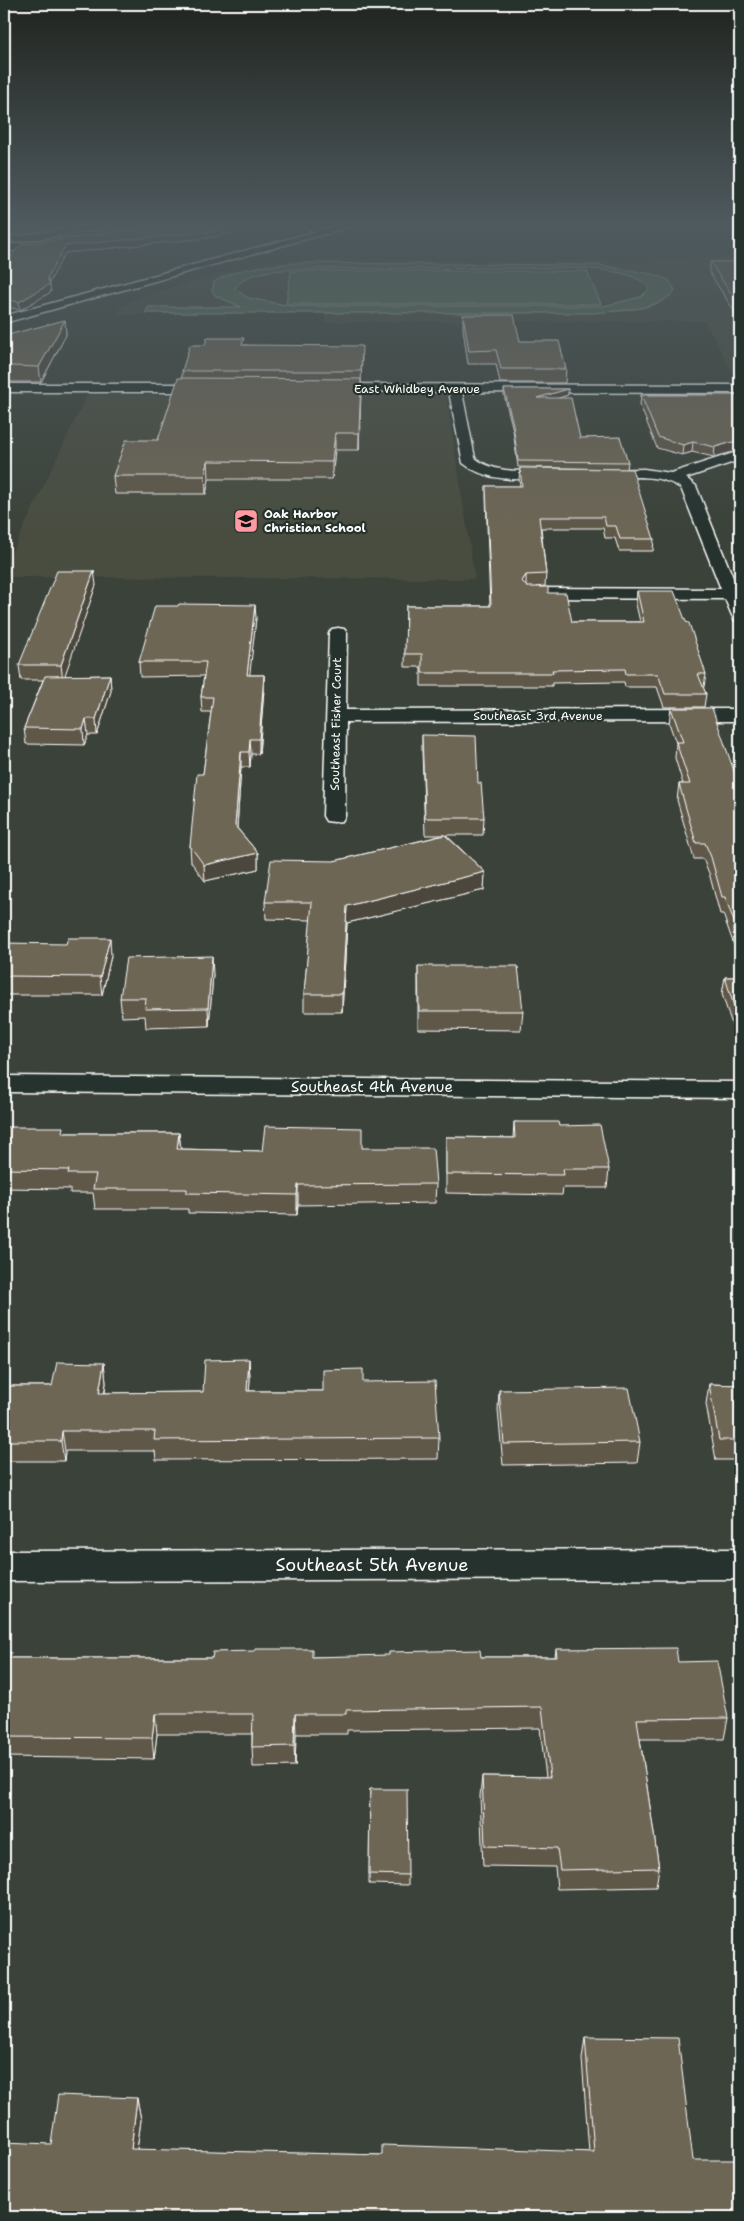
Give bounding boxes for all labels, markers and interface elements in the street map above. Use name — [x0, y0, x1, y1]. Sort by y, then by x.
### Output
street label: East Whidbey Avenue — [354, 381, 480, 397]
place label: Oak Harbor Christian School — [264, 506, 366, 536]
school or university icon: Oak Harbor Christian School — [233, 508, 259, 534]
street label: Southeast Fisher Court — [327, 657, 345, 791]
street label: Southeast 3rd Avenue — [473, 708, 603, 724]
street label: Southeast 4th Avenue — [291, 1077, 453, 1097]
street label: Southeast 5th Avenue — [276, 1553, 468, 1577]

